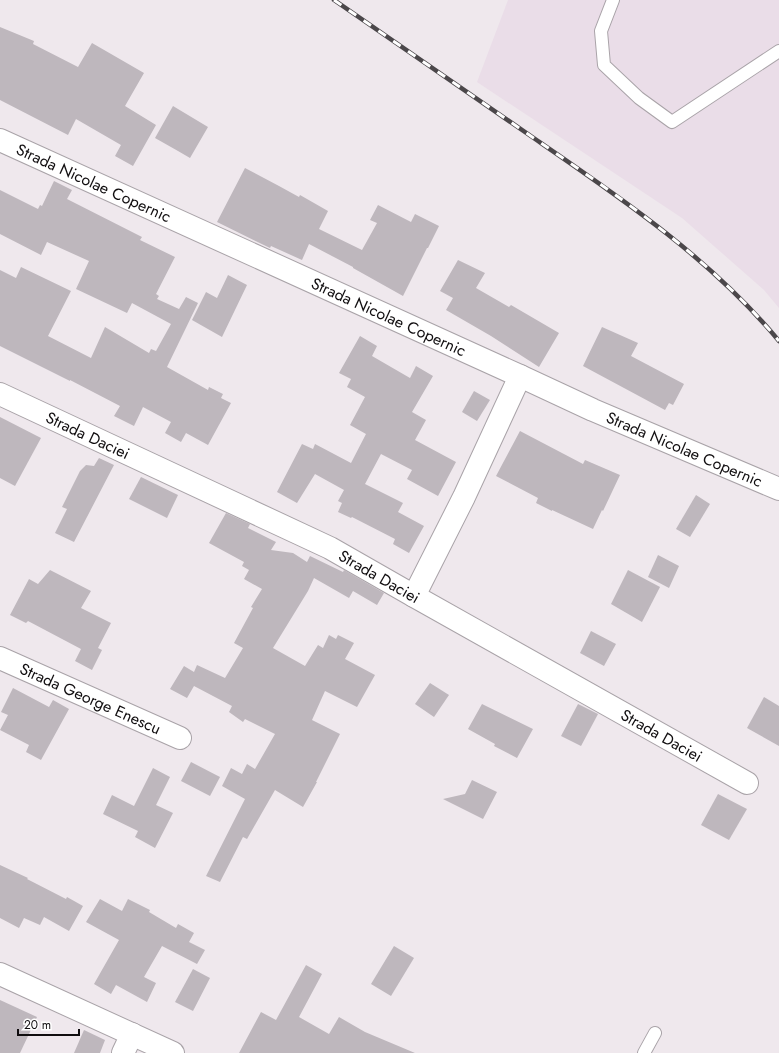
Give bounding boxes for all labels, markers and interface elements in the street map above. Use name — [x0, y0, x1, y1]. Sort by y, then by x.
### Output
street label: Strada Nicolae Copernic — [12, 138, 175, 228]
street label: Strada Nicolae Copernic — [307, 272, 470, 362]
street label: Strada Daciei — [42, 406, 133, 465]
street label: Strada Nicolae Copernic — [603, 406, 766, 493]
street label: Strada Daciei — [334, 544, 424, 609]
street label: Strada George Enescu — [16, 657, 165, 740]
street label: Strada Daciei — [616, 703, 706, 768]
scale bar — [18, 1011, 79, 1037]
text: 20 m — [24, 1016, 51, 1034]

